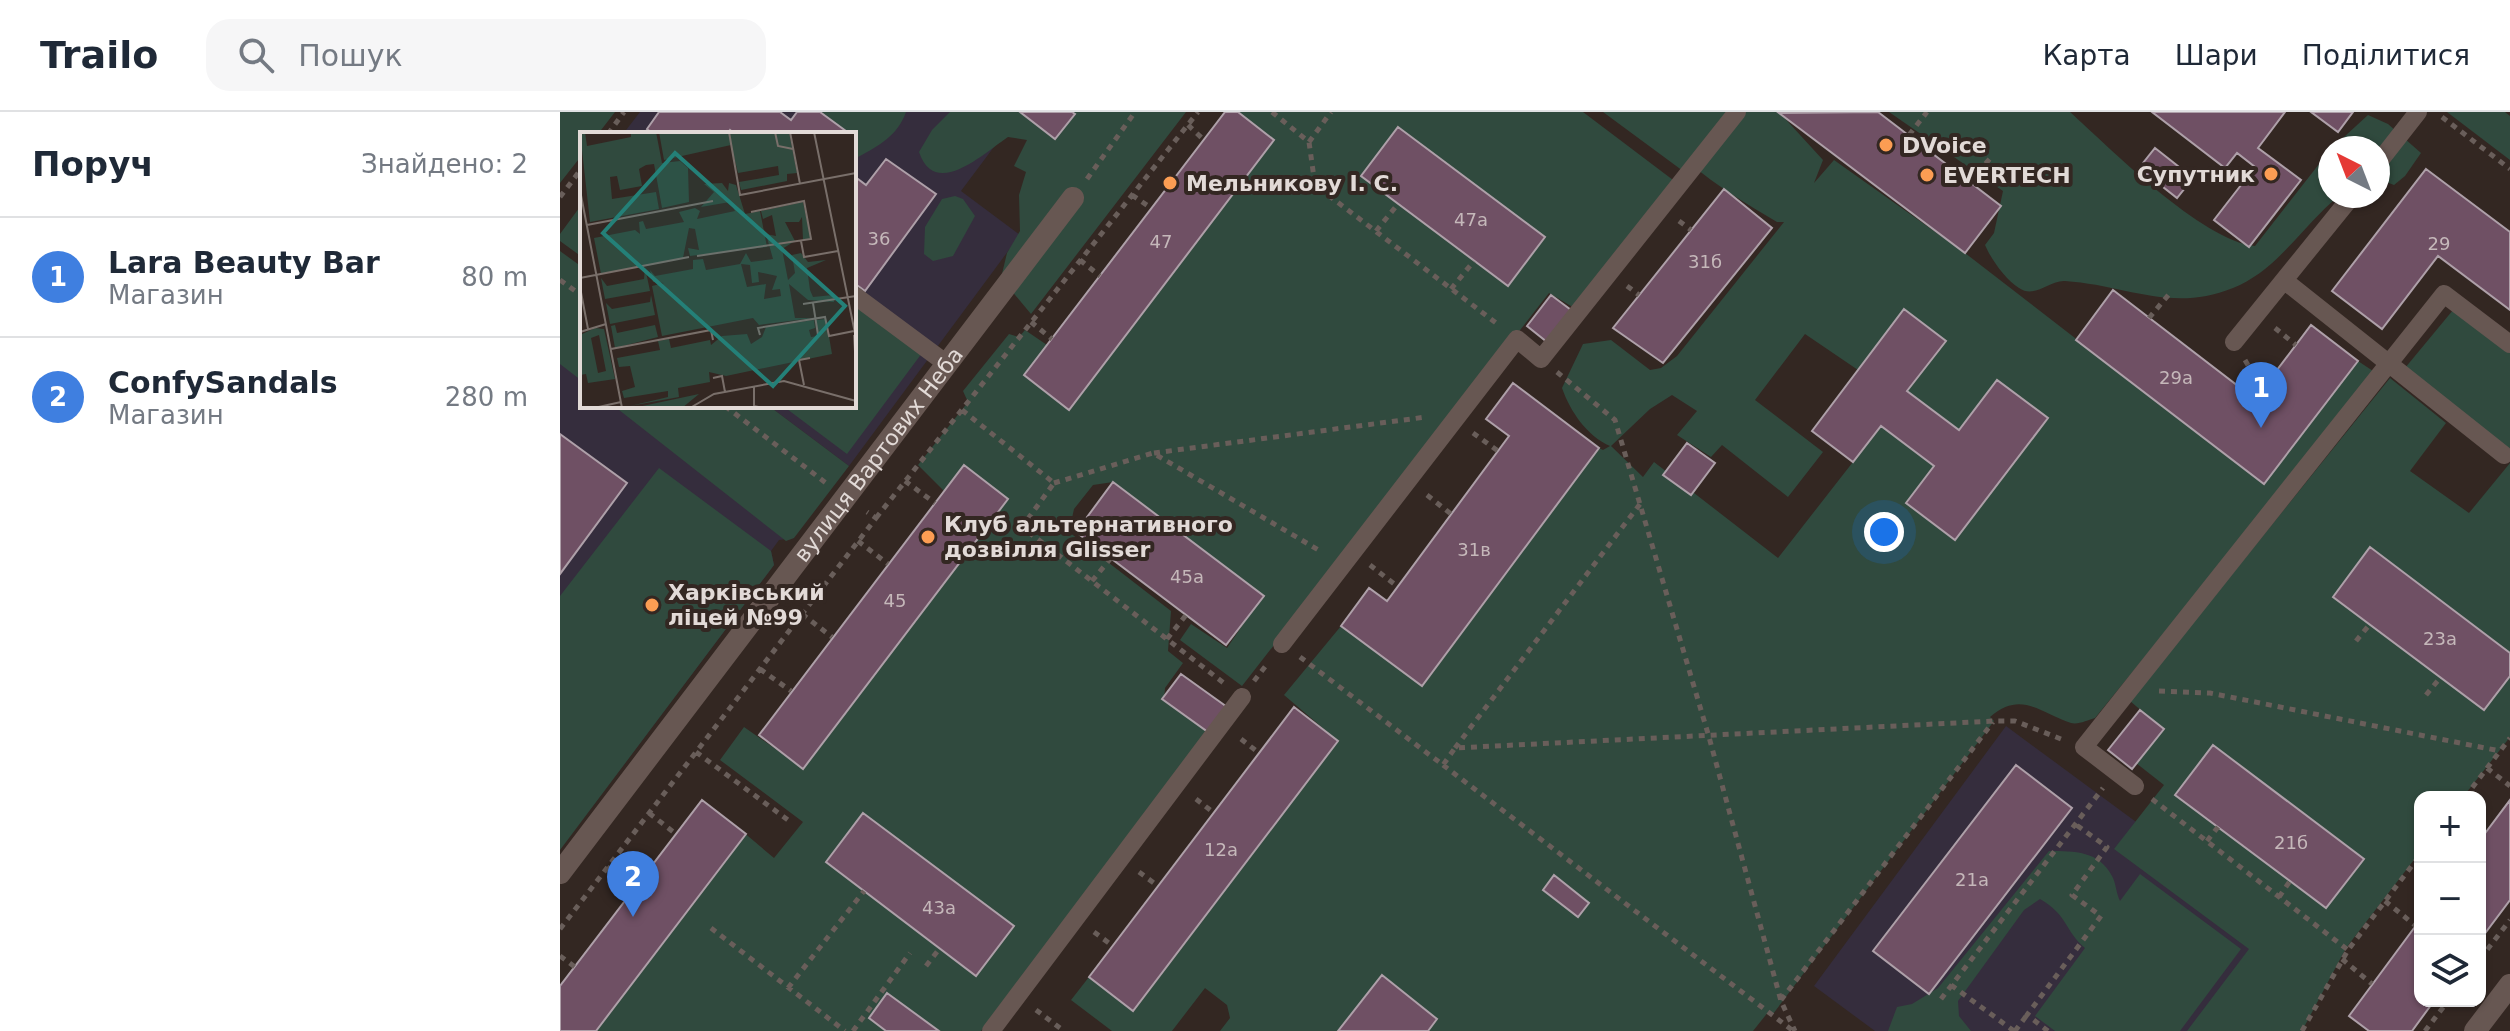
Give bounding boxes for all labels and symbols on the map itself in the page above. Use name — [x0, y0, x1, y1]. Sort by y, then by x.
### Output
inset map — [580, 132, 856, 408]
place label: DVoice — [1902, 133, 1987, 158]
marker: DVoice — [1877, 136, 1895, 154]
north arrow — [2318, 136, 2390, 208]
place label: Супутник — [2137, 162, 2255, 187]
place label: EVERTECH — [1943, 163, 2071, 188]
marker: Супутник — [2262, 165, 2280, 183]
marker: EVERTECH — [1918, 166, 1936, 184]
place label: Мельникову І. С. — [1186, 171, 1398, 196]
marker: Мельникову І. С. — [1161, 174, 1179, 192]
house number: 47а — [1454, 209, 1488, 230]
house number: 36 — [868, 228, 890, 249]
house number: 47 — [1150, 231, 1172, 252]
house number: 29 — [2428, 233, 2450, 254]
house number: 31б — [1688, 251, 1722, 272]
street label: вулиця Вартових Неба — [789, 342, 968, 567]
pin: 1 — [2235, 362, 2287, 428]
house number: 29а — [2159, 367, 2193, 388]
place label: Клуб альтернативного дозвілля Glisser — [944, 512, 1233, 562]
your location — [1864, 512, 1904, 552]
marker: Клуб альтернативного дозвілля Glisser — [919, 528, 937, 546]
house number: 31в — [1457, 539, 1491, 560]
house number: 45а — [1170, 566, 1204, 587]
place label: Харківський ліцей №99 — [668, 580, 825, 630]
house number: 45 — [884, 590, 906, 611]
marker: Харківський ліцей №99 — [643, 596, 661, 614]
house number: 23а — [2423, 628, 2457, 649]
house number: 21б — [2274, 832, 2308, 853]
house number: 12а — [1204, 839, 1238, 860]
pin: 2 — [607, 851, 659, 917]
house number: 21а — [1955, 869, 1989, 890]
house number: 43а — [922, 897, 956, 918]

